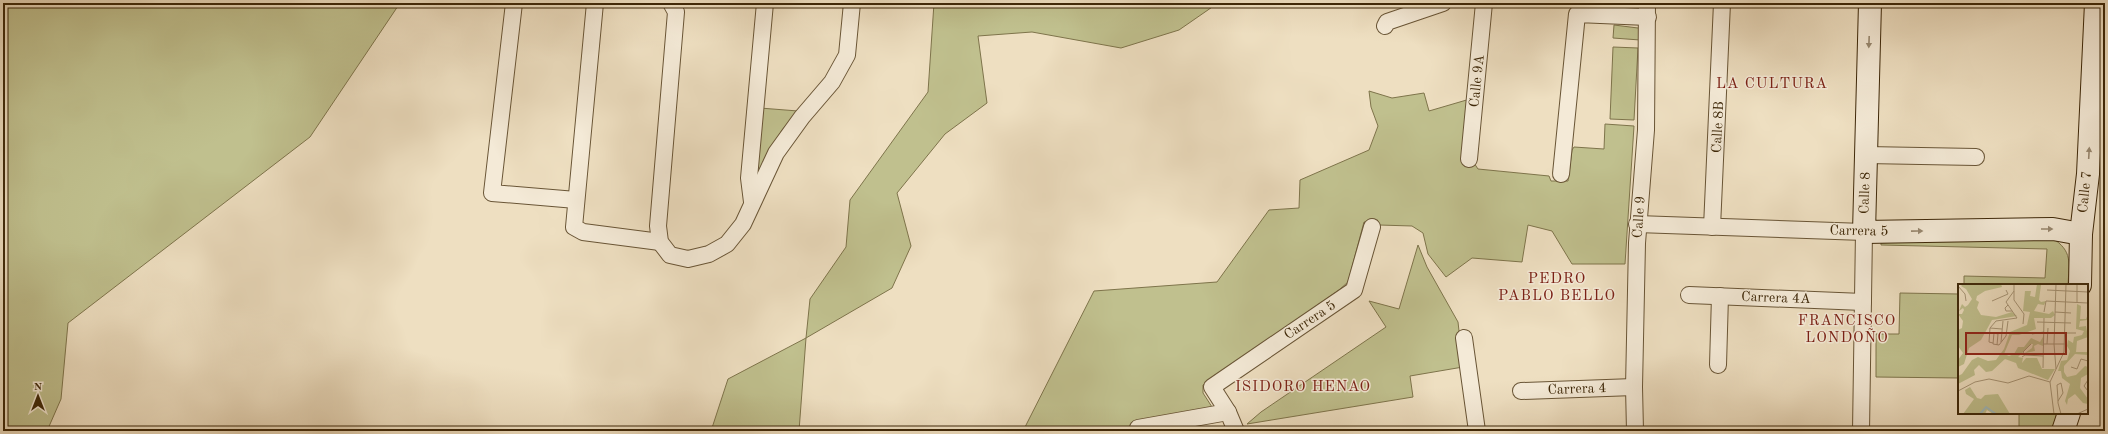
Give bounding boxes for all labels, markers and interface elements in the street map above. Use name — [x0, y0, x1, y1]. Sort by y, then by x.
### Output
one-way arrow — [1866, 36, 1872, 49]
street label: Calle 9A — [1467, 54, 1487, 108]
district label: LA CULTURA — [1716, 77, 1828, 92]
street label: Calle 8B — [1710, 101, 1726, 153]
one-way arrow — [2085, 147, 2092, 159]
street label: Calle 7 — [2076, 170, 2094, 214]
street label: Calle 8 — [1857, 172, 1873, 214]
street label: Calle 9 — [1631, 195, 1647, 239]
street label: Carrera 5 — [1829, 223, 1889, 239]
one-way arrow — [2041, 226, 2054, 232]
one-way arrow — [1911, 228, 1924, 234]
district label: PEDRO PABLO BELLO — [1498, 272, 1616, 304]
inset map — [1958, 284, 2088, 414]
street label: Carrera 4A — [1741, 290, 1811, 306]
street label: Carrera 5 — [1282, 298, 1338, 342]
district label: FRANCISCO LONDOÑO — [1798, 314, 1896, 346]
north arrow — [18, 376, 58, 416]
district label: ISIDORO HENAO — [1235, 380, 1371, 395]
street label: Carrera 4 — [1547, 381, 1607, 397]
text: N — [34, 382, 43, 393]

